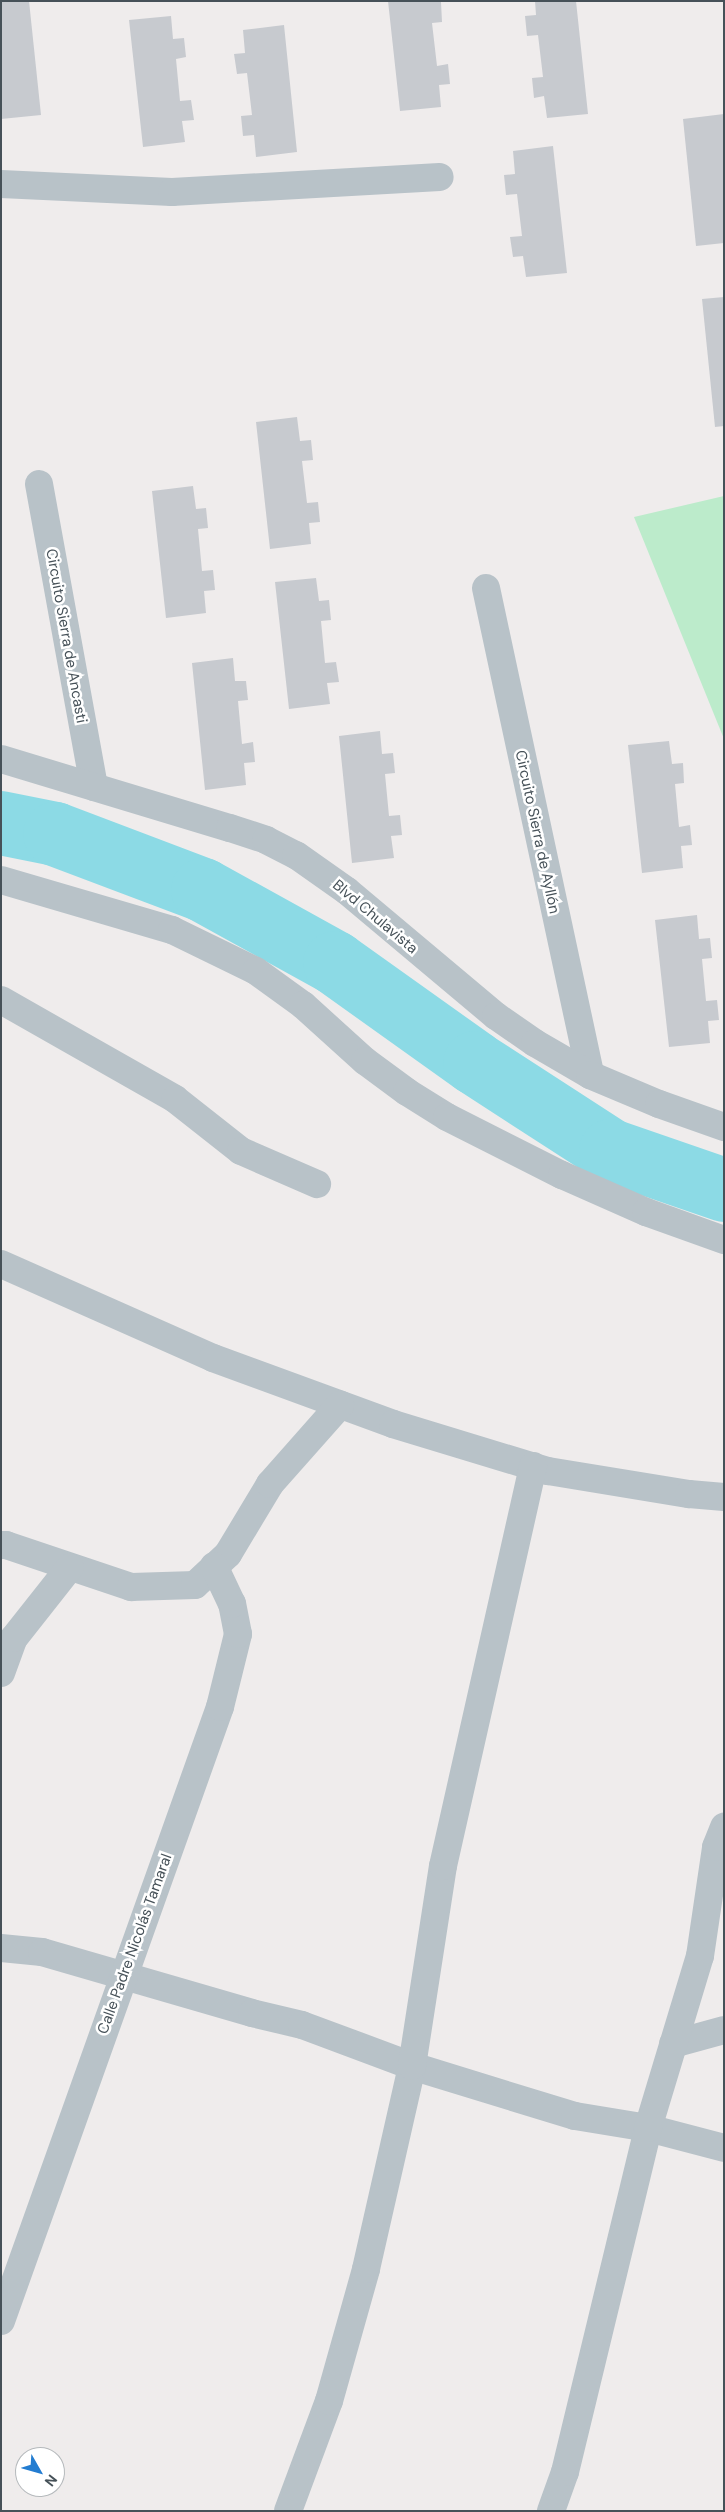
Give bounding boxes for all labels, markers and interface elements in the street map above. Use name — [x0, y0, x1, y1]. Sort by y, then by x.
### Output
street label: Circuito Sierra de Ancasti — [42, 547, 90, 725]
street label: Circuito Sierra de Ayllón — [511, 749, 563, 915]
street label: Blvd Chulavista — [329, 876, 421, 958]
street label: Calle Padre Nicolás Tamaral — [94, 1852, 176, 2036]
north arrow — [15, 2447, 65, 2497]
text: N — [41, 2471, 61, 2490]

